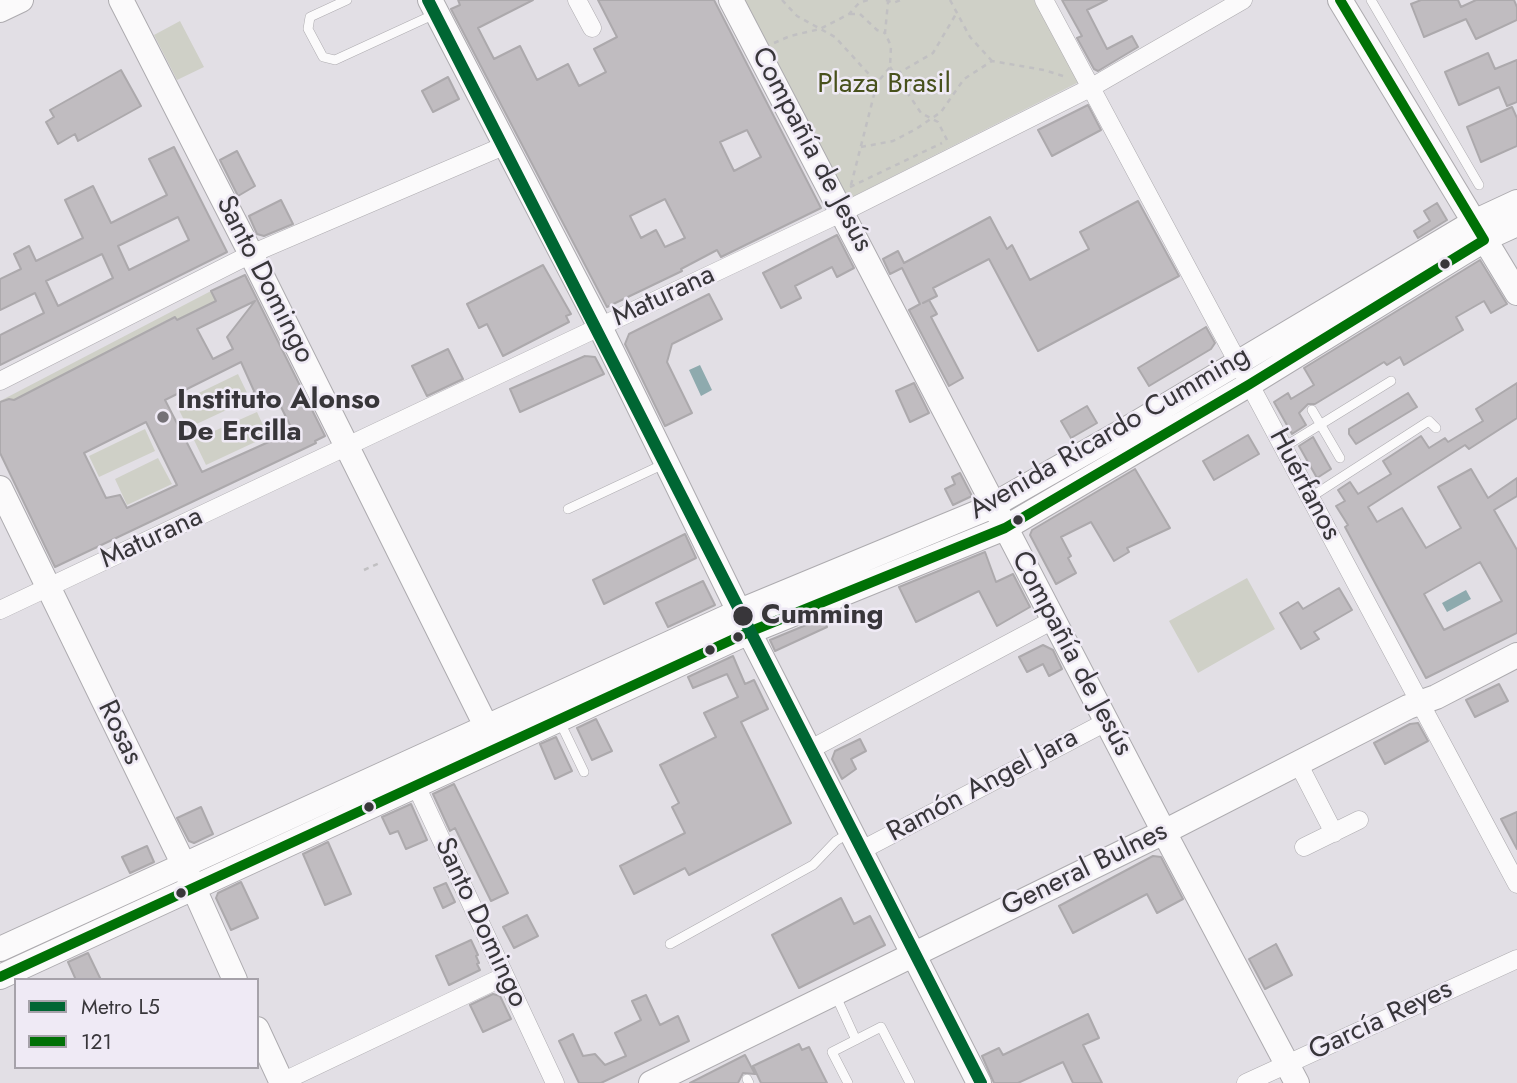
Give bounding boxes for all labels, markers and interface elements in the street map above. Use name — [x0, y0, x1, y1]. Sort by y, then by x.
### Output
street label: Compañía de Jesús — [743, 42, 879, 258]
park label: Plaza Brasil — [817, 68, 951, 102]
street label: Santo Domingo — [207, 191, 321, 369]
unlabelled marker — [1438, 257, 1452, 271]
street label: Maturana — [608, 259, 720, 335]
street label: Avenida Ricardo Cumming — [964, 340, 1256, 528]
place label: Instituto Alonso De Ercilla — [177, 384, 380, 450]
marker: Instituto Alonso De Ercilla — [155, 409, 171, 425]
street label: Huérfanos — [1261, 423, 1347, 547]
street label: Maturana — [96, 501, 208, 577]
unlabelled marker — [1011, 513, 1025, 527]
street label: Compañía de Jesús — [1003, 546, 1139, 762]
place label: Cumming — [761, 599, 884, 633]
marker: Cumming — [731, 604, 755, 628]
unlabelled marker — [731, 630, 745, 644]
unlabelled marker — [703, 643, 717, 657]
street label: Rosas — [89, 696, 149, 770]
street label: Ramón Angel Jara — [882, 722, 1084, 850]
unlabelled marker — [362, 800, 376, 814]
street label: General Bulnes — [997, 815, 1173, 925]
street label: Santo Domingo — [426, 833, 534, 1013]
unlabelled marker — [174, 886, 188, 900]
street label: García Reyes — [1304, 973, 1458, 1069]
legend — [14, 978, 259, 1069]
text: Metro L5 — [81, 992, 160, 1022]
text: 121 — [81, 1027, 112, 1057]

